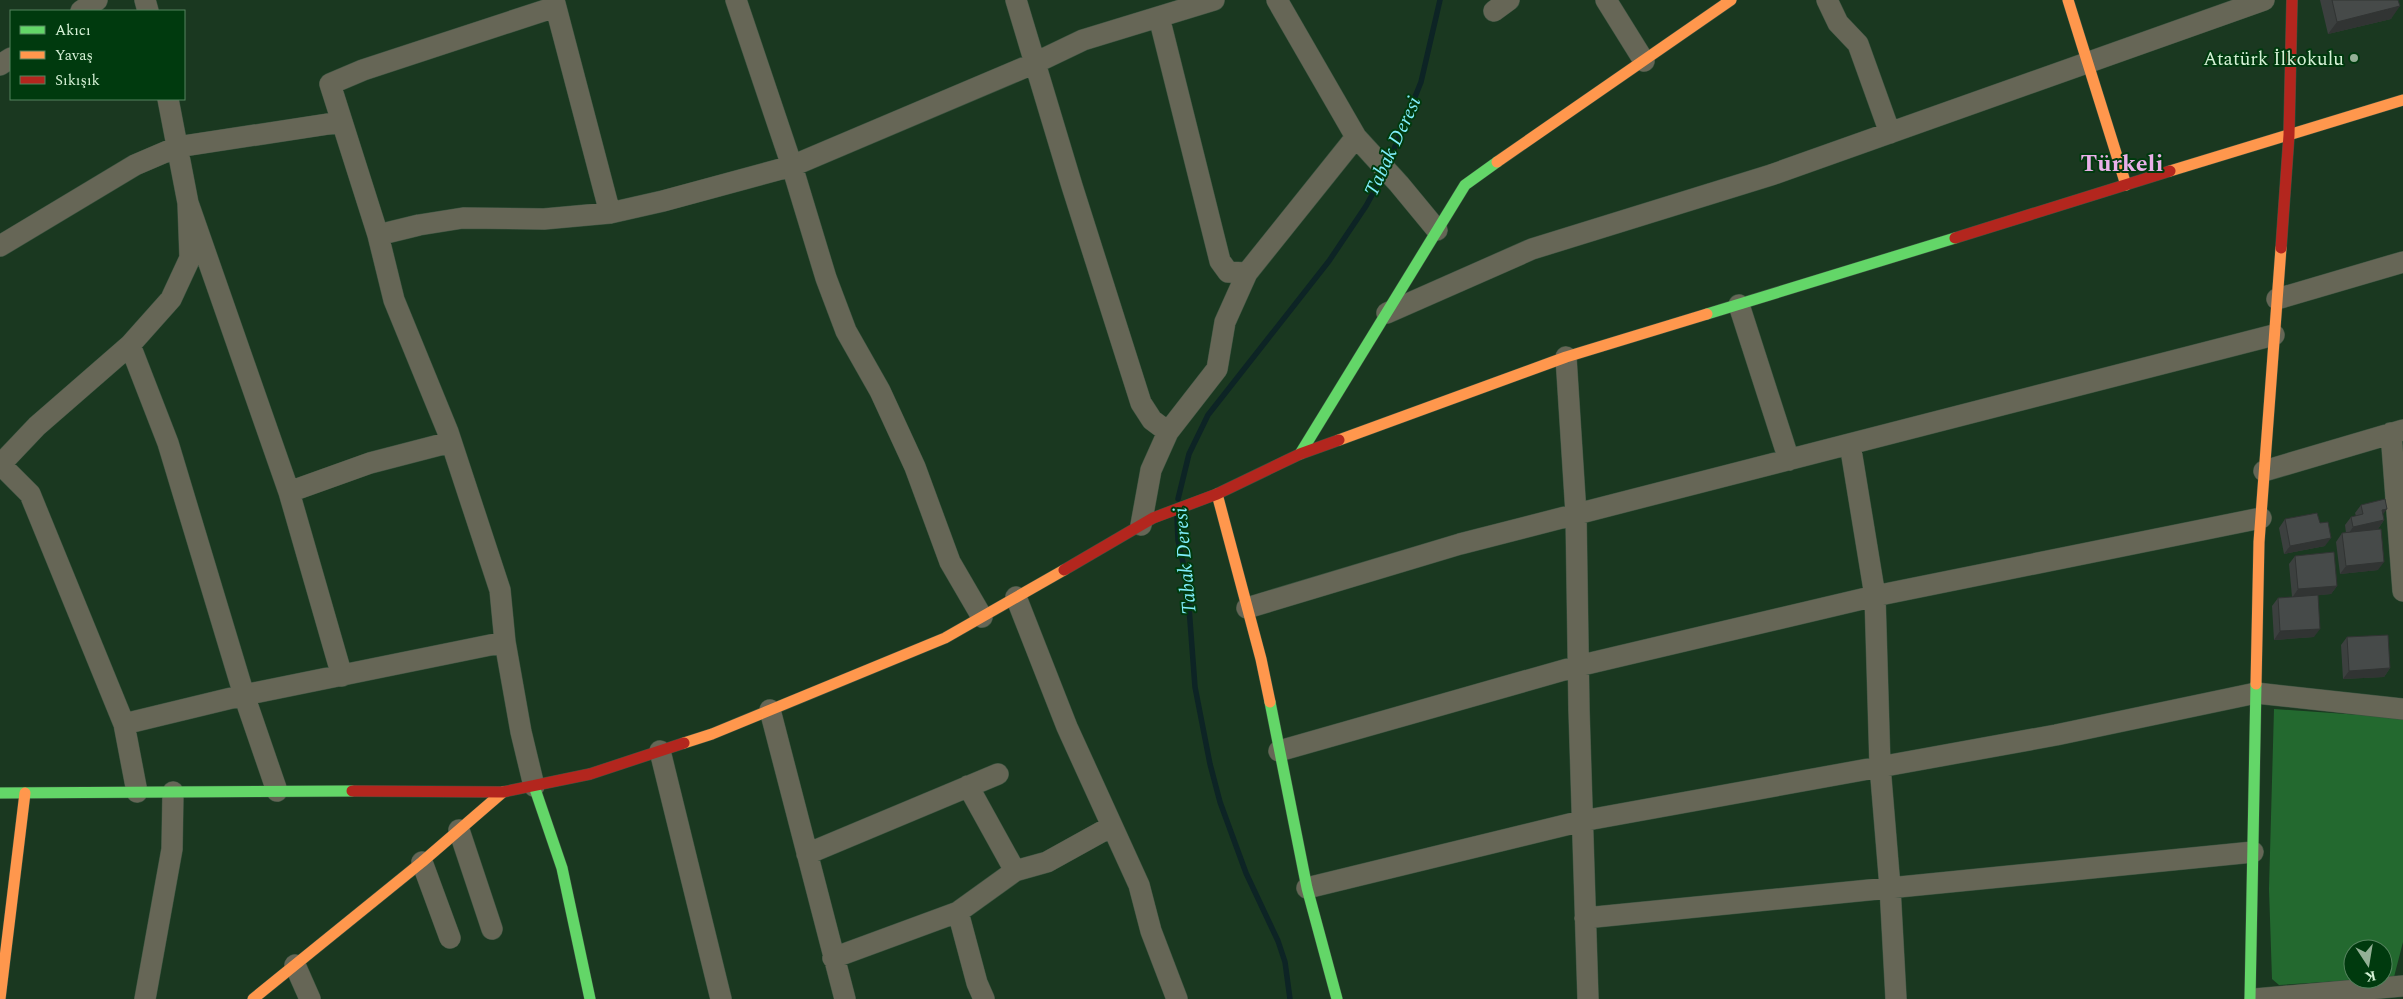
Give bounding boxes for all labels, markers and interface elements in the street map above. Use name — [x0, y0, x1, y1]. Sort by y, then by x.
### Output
legend — [10, 10, 185, 100]
text: Akıcı — [55, 19, 91, 42]
text: Yavaş — [55, 44, 93, 67]
place label: Atatürk İlkokulu — [2203, 45, 2344, 74]
marker: Atatürk İlkokulu — [2348, 52, 2360, 64]
text: Sıkışık — [55, 69, 100, 92]
water label: Tabak Deresi — [1357, 91, 1429, 201]
district label: Türkeli — [2081, 146, 2163, 182]
water label: Tabak Deresi — [1165, 506, 1205, 616]
north arrow — [2343, 939, 2393, 989]
text: K — [2363, 965, 2378, 988]

